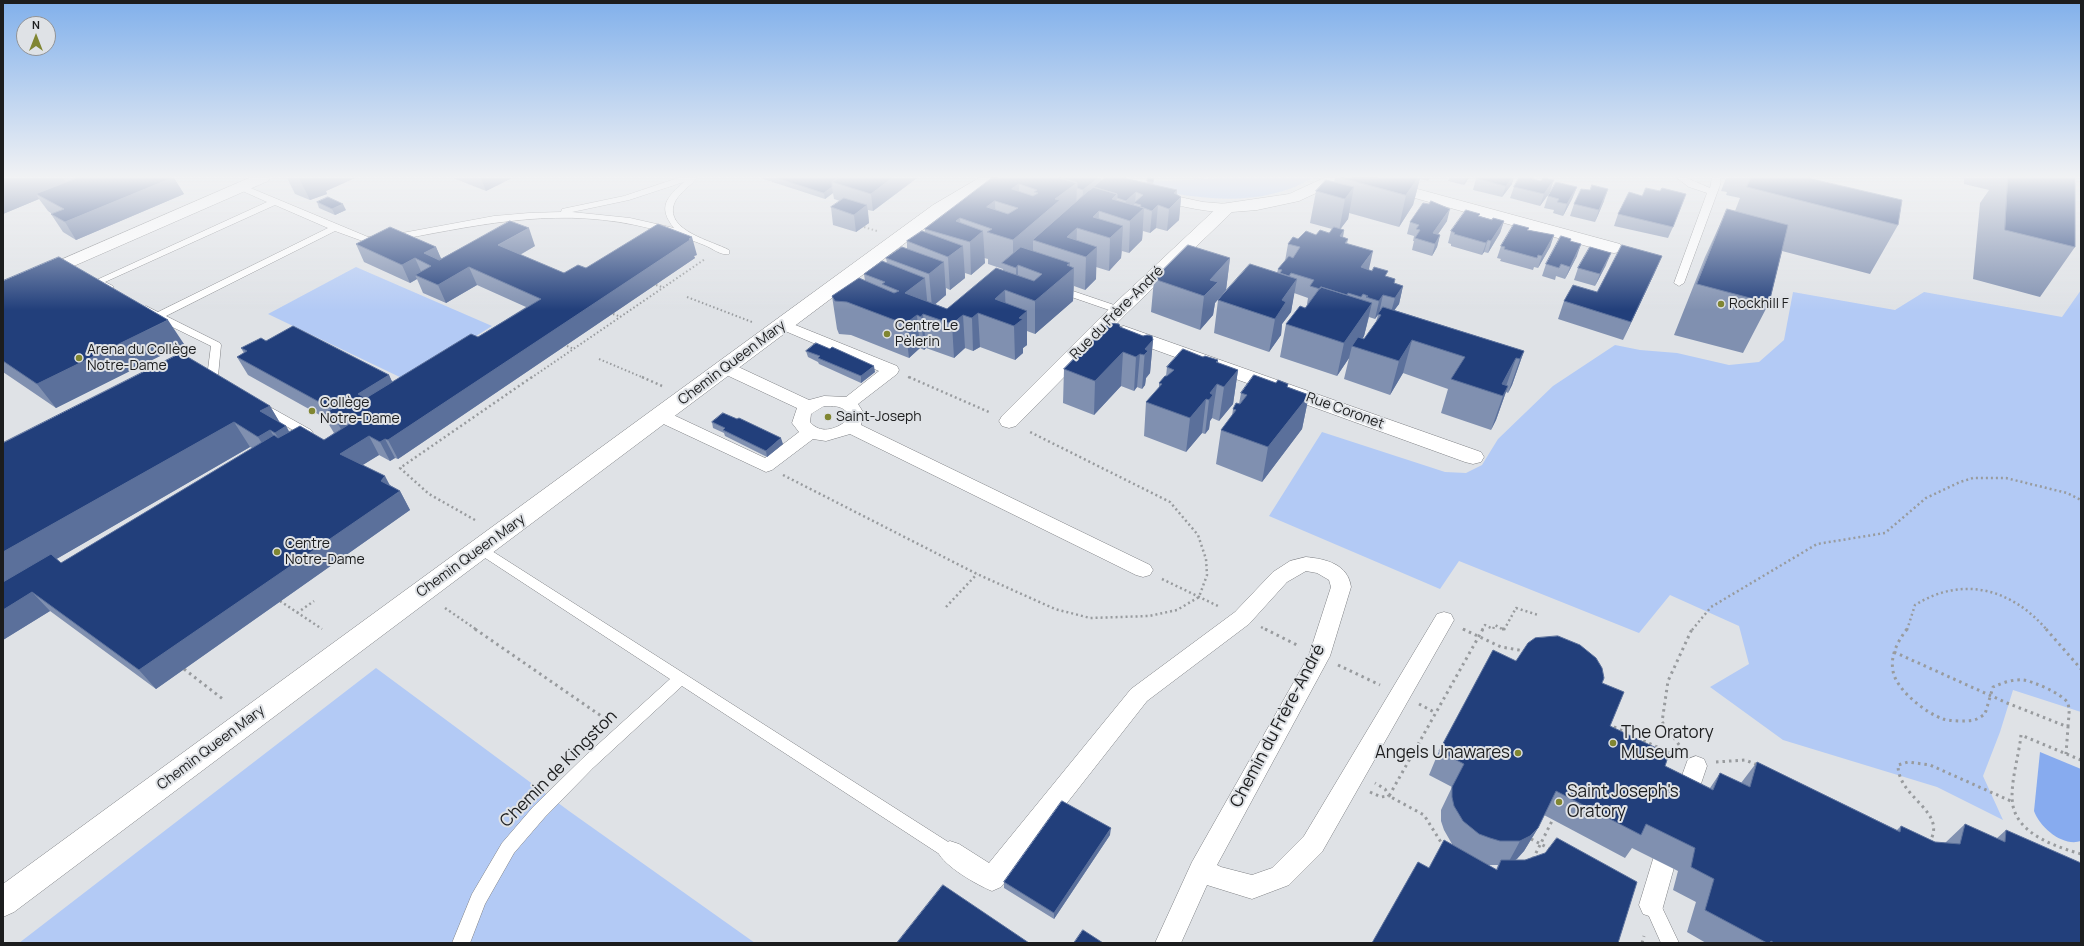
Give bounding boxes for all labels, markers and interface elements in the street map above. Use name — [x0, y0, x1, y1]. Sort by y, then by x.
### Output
north arrow — [16, 16, 56, 56]
text: N — [32, 17, 40, 32]
street label: Rue du Frère-André — [1067, 263, 1167, 363]
place label: Rockhill F — [1729, 296, 1789, 312]
marker: Rockhill F — [1716, 299, 1726, 309]
street label: Chemin Queen Mary — [675, 317, 789, 409]
place label: Centre Le Pèlerin — [895, 318, 958, 350]
marker: Centre Le Pèlerin — [882, 329, 892, 339]
place label: Arena du Collège Notre-Dame — [87, 342, 197, 374]
marker: Arena du Collège Notre-Dame — [74, 353, 84, 363]
street label: Rue Coronet — [1304, 389, 1386, 433]
place label: Collège Notre-Dame — [320, 395, 400, 428]
marker: Collège Notre-Dame — [307, 406, 317, 416]
place label: Saint-Joseph — [836, 409, 922, 425]
marker: Saint-Joseph — [823, 412, 833, 422]
street label: Chemin Queen Mary — [413, 511, 529, 601]
place label: Centre Notre-Dame — [285, 536, 365, 568]
marker: Centre Notre-Dame — [272, 547, 282, 557]
street label: Chemin du Frère-André — [1226, 641, 1330, 811]
street label: Chemin Queen Mary — [154, 702, 268, 794]
street label: Chemin de Kingston — [496, 706, 622, 832]
place label: The Oratory Museum — [1621, 723, 1714, 763]
marker: The Oratory Museum — [1608, 738, 1618, 748]
place label: Angels Unawares — [1375, 743, 1510, 763]
marker: Angels Unawares — [1513, 748, 1523, 758]
place label: Saint Joseph's Oratory — [1567, 782, 1679, 822]
marker: Saint Joseph's Oratory — [1554, 797, 1564, 807]

